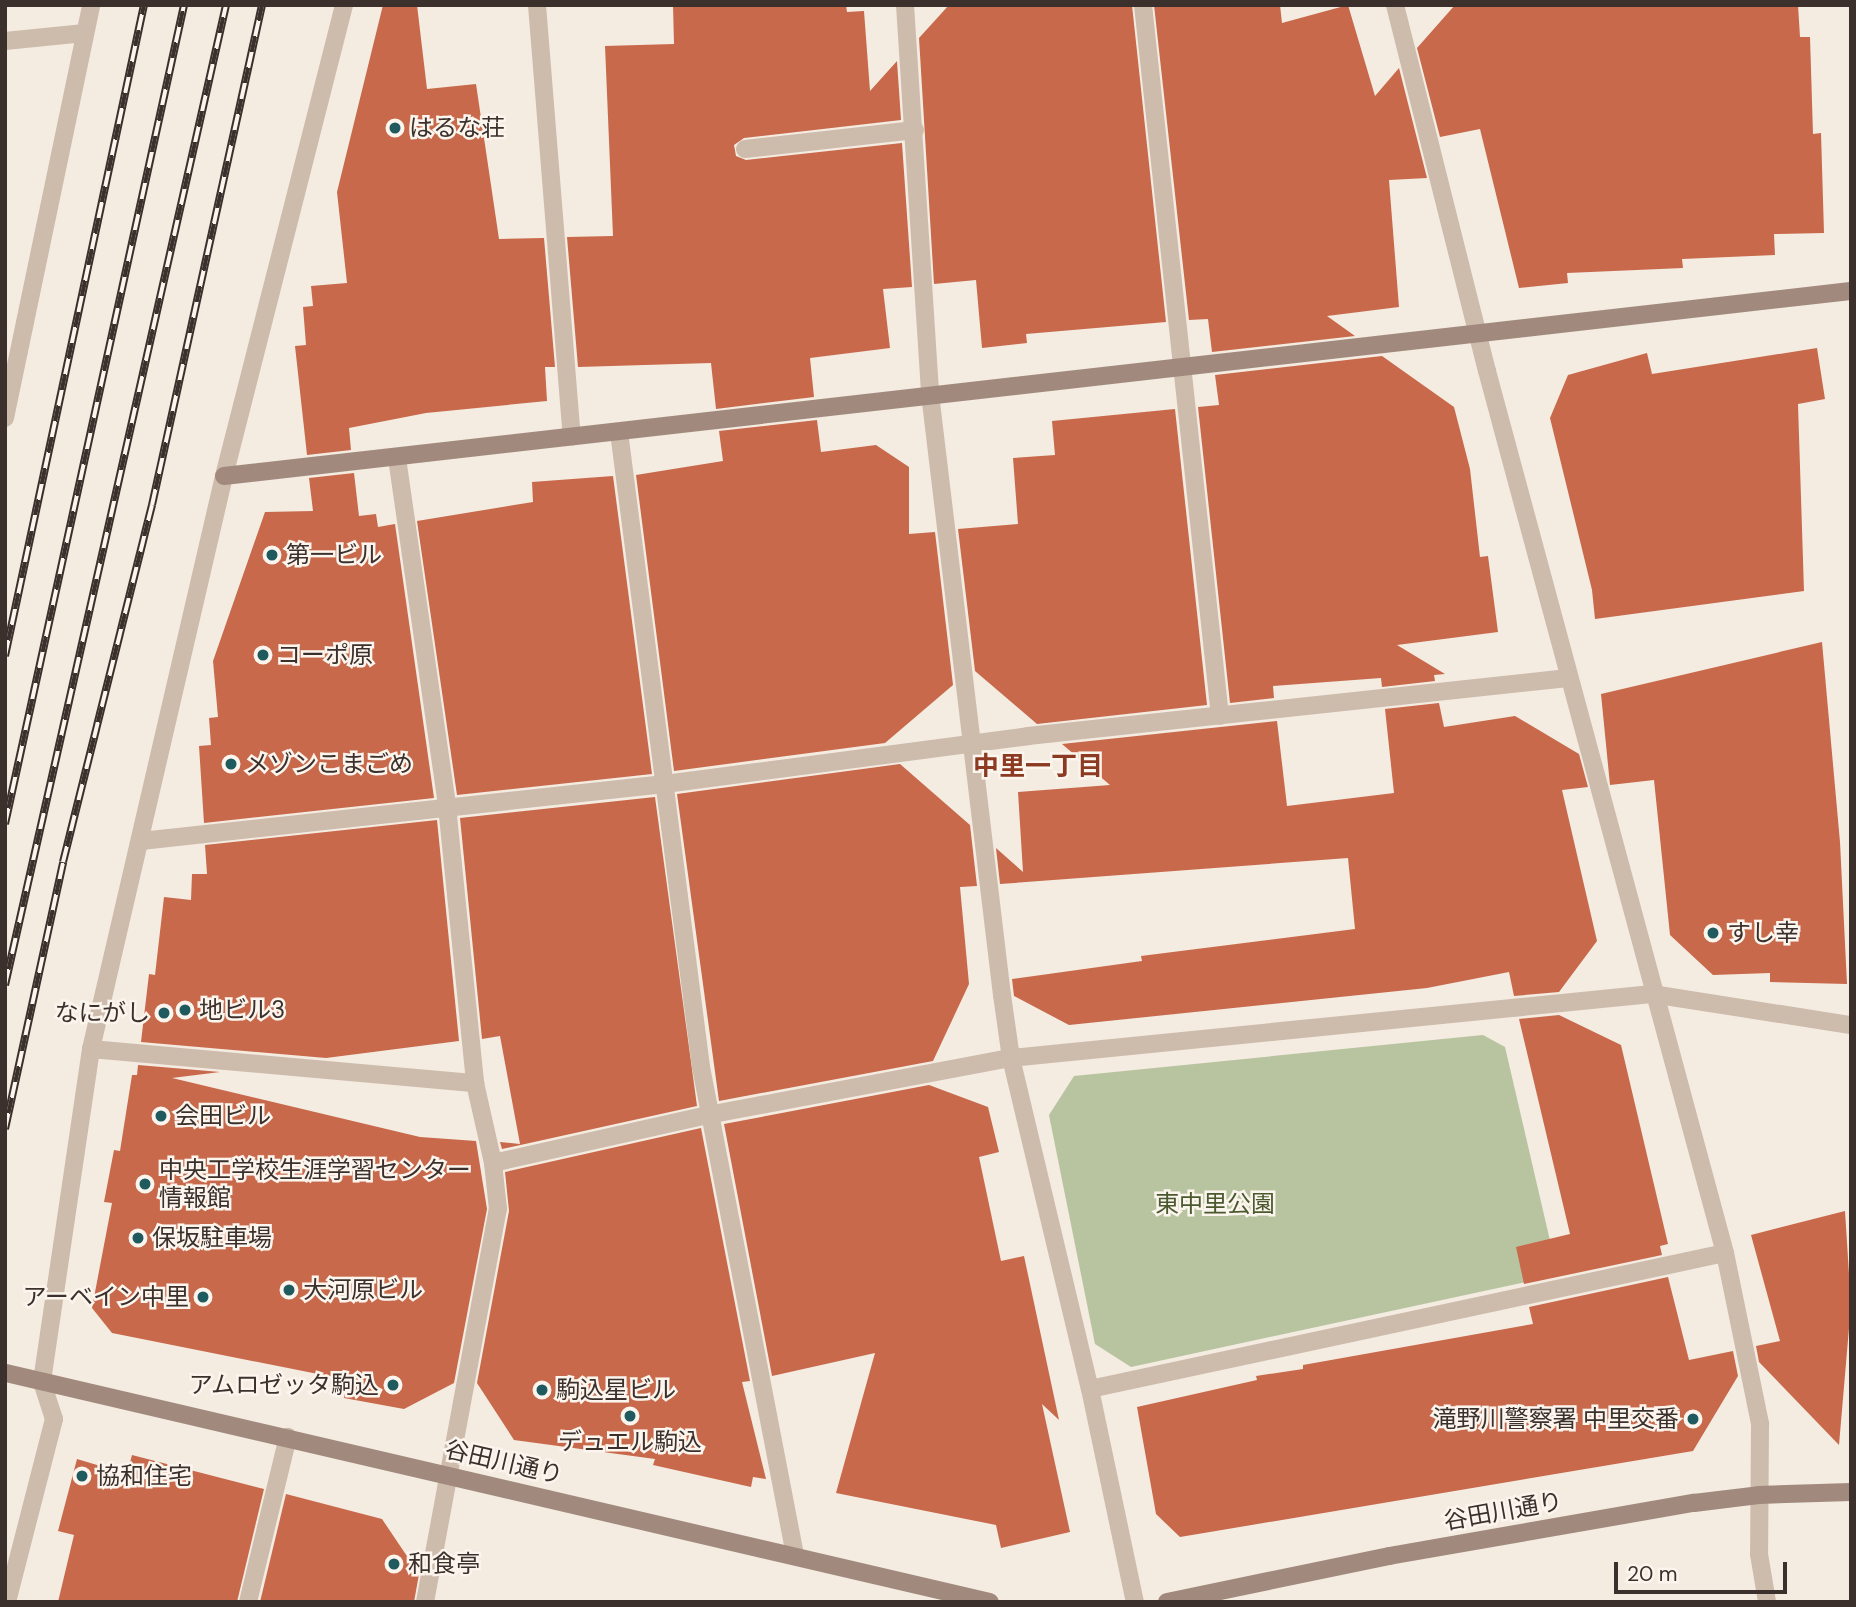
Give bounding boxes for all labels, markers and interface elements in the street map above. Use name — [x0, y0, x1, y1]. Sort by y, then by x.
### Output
place label: はるな荘 — [409, 114, 505, 142]
marker: はるな荘 — [387, 120, 403, 136]
place label: 第一ビル — [286, 541, 382, 569]
marker: 第一ビル — [264, 547, 280, 563]
place label: コーポ原 — [277, 641, 373, 669]
marker: コーポ原 — [255, 647, 271, 663]
place label: メゾンこまごめ — [245, 750, 413, 778]
district label: 中里一丁目 — [973, 751, 1103, 783]
marker: メゾンこまごめ — [223, 756, 239, 772]
place label: すし幸 — [1727, 919, 1799, 947]
marker: すし幸 — [1705, 925, 1721, 941]
place label: 地ビル3 — [199, 996, 285, 1024]
place label: なにがし — [54, 999, 150, 1027]
marker: 地ビル3 — [177, 1002, 193, 1018]
marker: なにがし — [156, 1005, 172, 1021]
place label: 会田ビル — [175, 1102, 271, 1130]
marker: 会田ビル — [153, 1108, 169, 1124]
place label: 中央工学校生涯学習センター 情報館 — [159, 1156, 471, 1212]
marker: 中央工学校生涯学習センター 情報館 — [137, 1176, 153, 1192]
park label: 東中里公園 — [1155, 1190, 1275, 1218]
place label: 保坂駐車場 — [152, 1224, 272, 1252]
marker: 保坂駐車場 — [130, 1230, 146, 1246]
place label: 大河原ビル — [303, 1276, 423, 1304]
marker: 大河原ビル — [281, 1282, 297, 1298]
place label: アーベイン中里 — [22, 1283, 189, 1311]
marker: アーベイン中里 — [195, 1289, 211, 1305]
place label: アムロゼッタ駒込 — [187, 1371, 379, 1399]
place label: 駒込星ビル — [556, 1376, 676, 1404]
marker: アムロゼッタ駒込 — [385, 1377, 401, 1393]
marker: 駒込星ビル — [534, 1382, 550, 1398]
place label: 滝野川警察署 中里交番 — [1433, 1405, 1679, 1433]
marker: デュエル駒込 — [622, 1408, 638, 1424]
marker: 滝野川警察署 中里交番 — [1685, 1411, 1701, 1427]
place label: デュエル駒込 — [558, 1428, 702, 1456]
street label: 谷田川通り — [442, 1434, 566, 1490]
place label: 協和住宅 — [96, 1462, 192, 1490]
marker: 協和住宅 — [74, 1468, 90, 1484]
street label: 谷田川通り — [1441, 1486, 1565, 1536]
scale bar — [1618, 1548, 1791, 1592]
place label: 和食亭 — [408, 1550, 480, 1578]
marker: 和食亭 — [386, 1556, 402, 1572]
text: 20 m — [1627, 1560, 1678, 1588]

